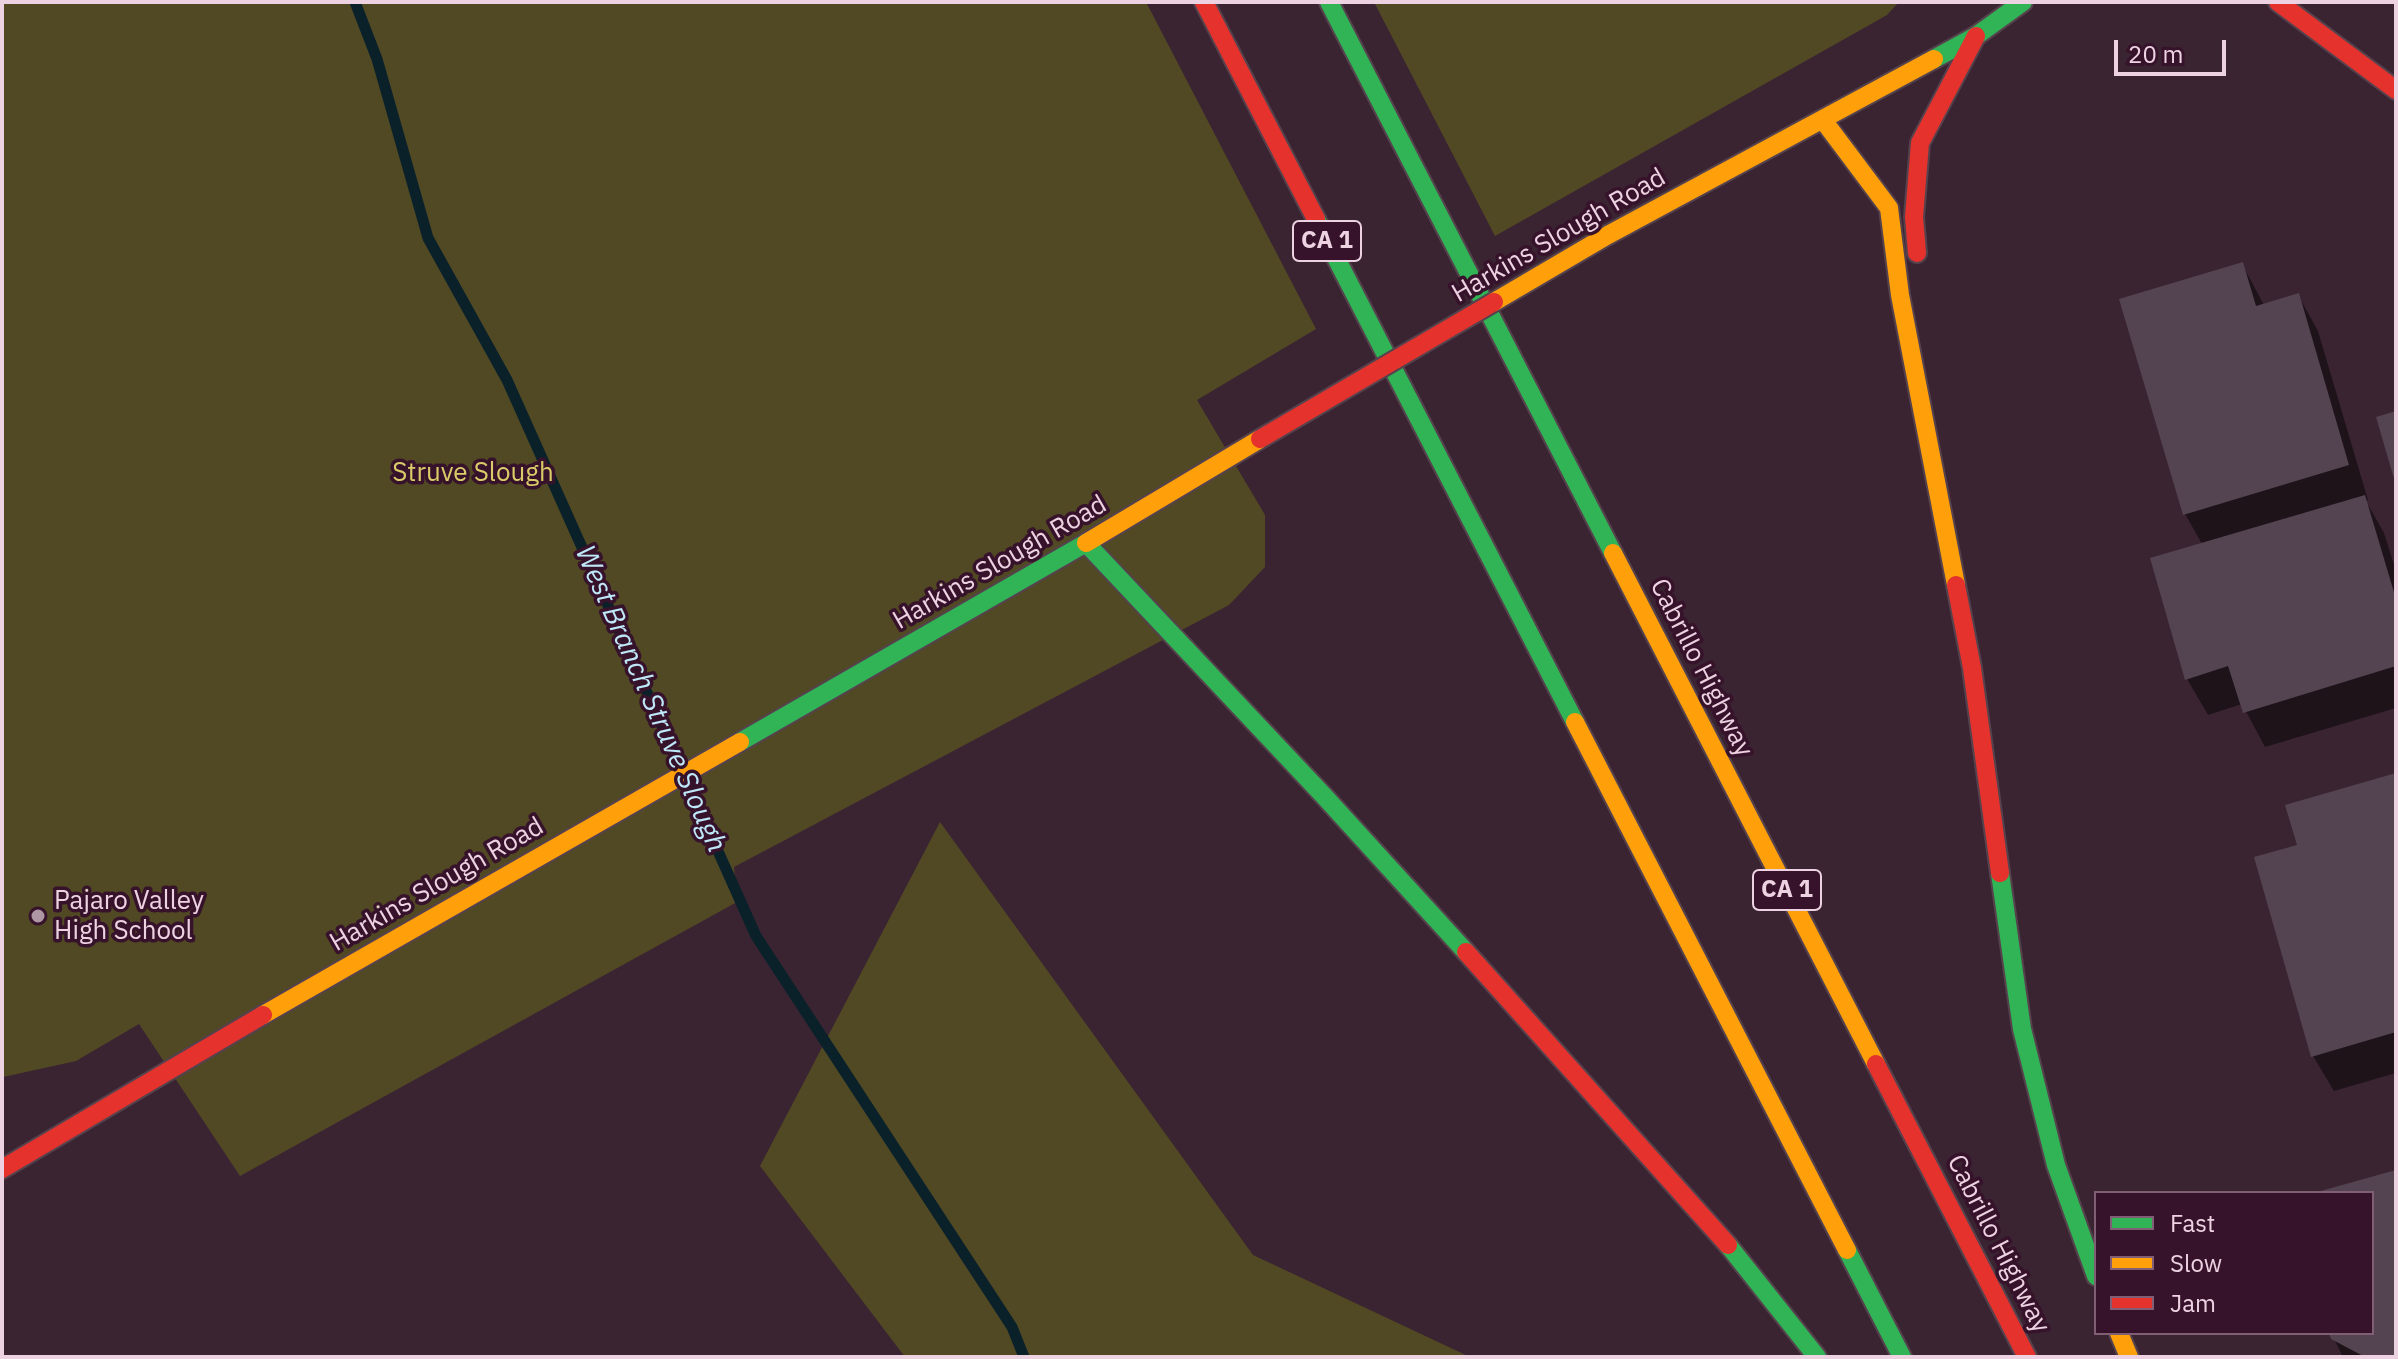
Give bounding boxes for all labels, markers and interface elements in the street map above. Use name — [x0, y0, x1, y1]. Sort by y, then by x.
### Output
scale bar — [2118, 24, 2230, 74]
text: 20 m — [2128, 38, 2183, 70]
street label: Harkins Slough Road — [1447, 162, 1671, 310]
road number: CA 1 — [1293, 221, 1361, 261]
park label: Struve Slough — [392, 457, 554, 489]
street label: Harkins Slough Road — [888, 489, 1112, 637]
water label: West Branch Struve Slough — [567, 541, 733, 857]
street label: Cabrillo Highway — [1643, 574, 1759, 762]
street label: Harkins Slough Road — [325, 811, 549, 959]
road number: CA 1 — [1753, 870, 1821, 910]
place label: Pajaro Valley High School — [54, 885, 204, 946]
marker: Pajaro Valley High School — [29, 907, 47, 925]
street label: Cabrillo Highway — [1940, 1150, 2056, 1338]
legend — [2094, 1191, 2374, 1335]
text: Fast — [2170, 1207, 2215, 1239]
text: Slow — [2170, 1247, 2222, 1279]
text: Jam — [2170, 1287, 2216, 1319]

